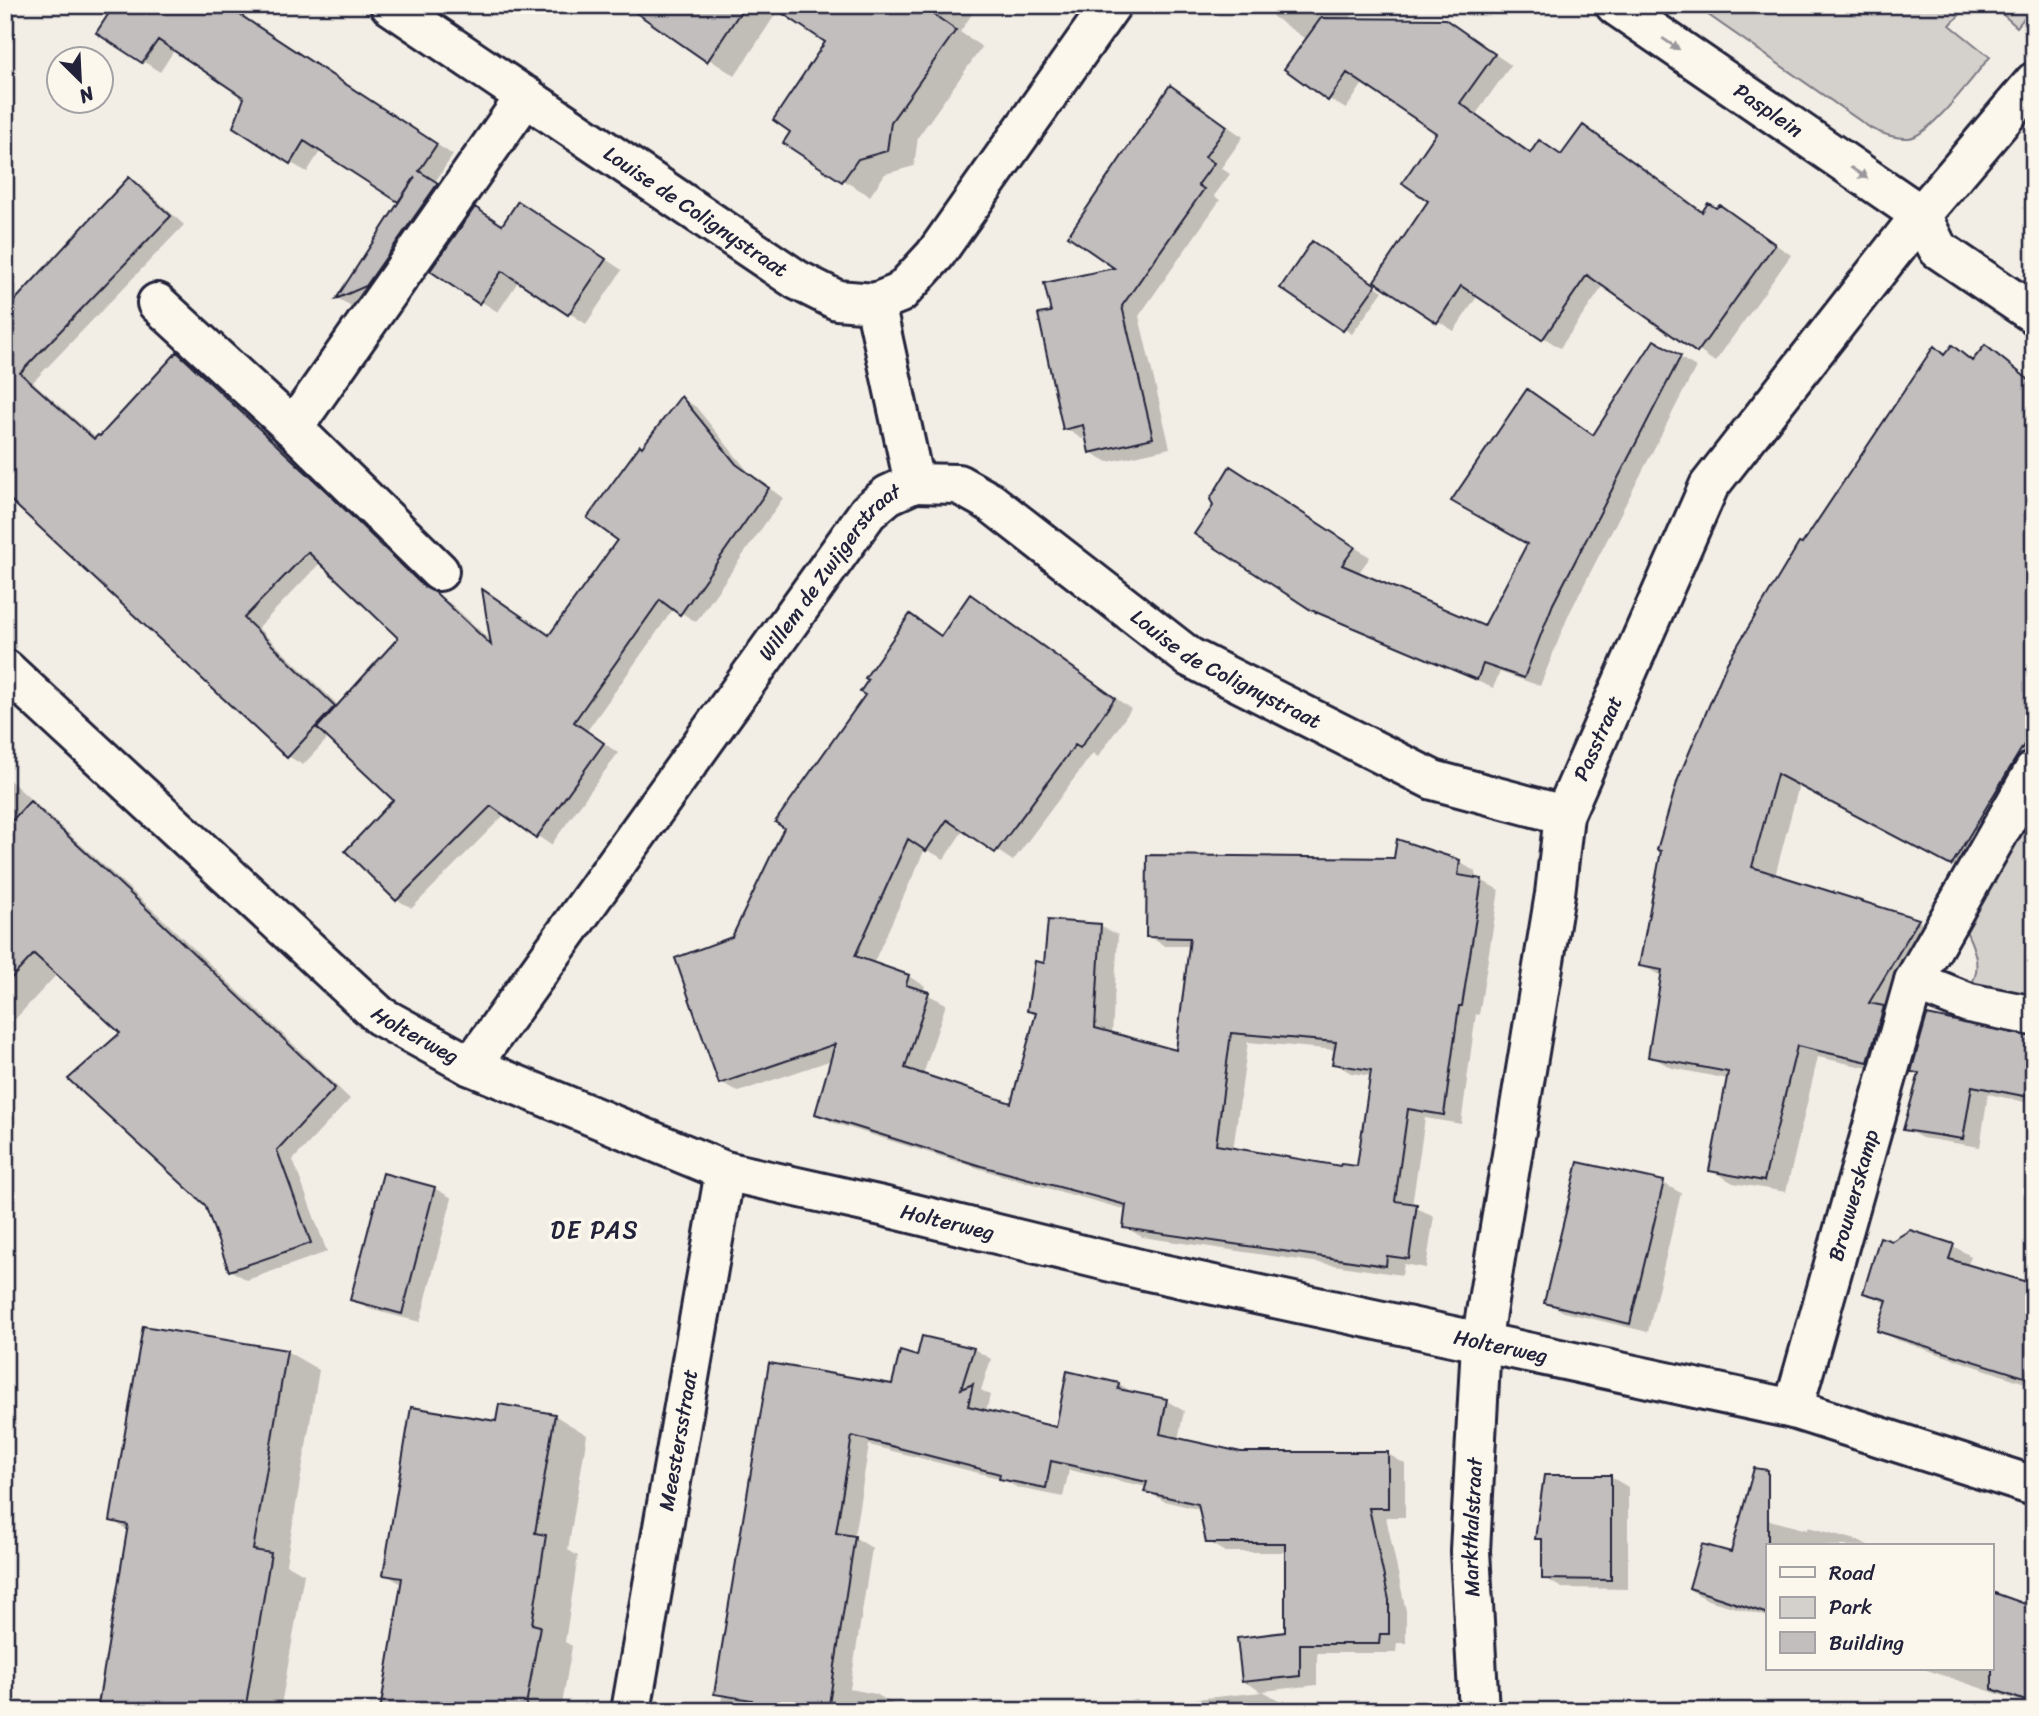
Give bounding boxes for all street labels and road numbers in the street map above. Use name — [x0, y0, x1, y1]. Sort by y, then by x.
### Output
street label: Pasplein — [1725, 73, 1811, 148]
street label: Louise de Colignystraat — [595, 135, 796, 288]
street label: Willem de Zwijgerstraat — [748, 472, 908, 669]
street label: Louise de Colignystraat — [1122, 599, 1328, 740]
street label: Passtraat — [1562, 689, 1633, 787]
street label: Holterweg — [362, 997, 466, 1075]
street label: Brouwerskamp — [1817, 1125, 1890, 1266]
street label: Holterweg — [897, 1192, 999, 1252]
street label: Holterweg — [1450, 1318, 1552, 1375]
street label: Meestersstraat — [647, 1366, 709, 1514]
street label: Markthalstraat — [1451, 1455, 1494, 1598]

